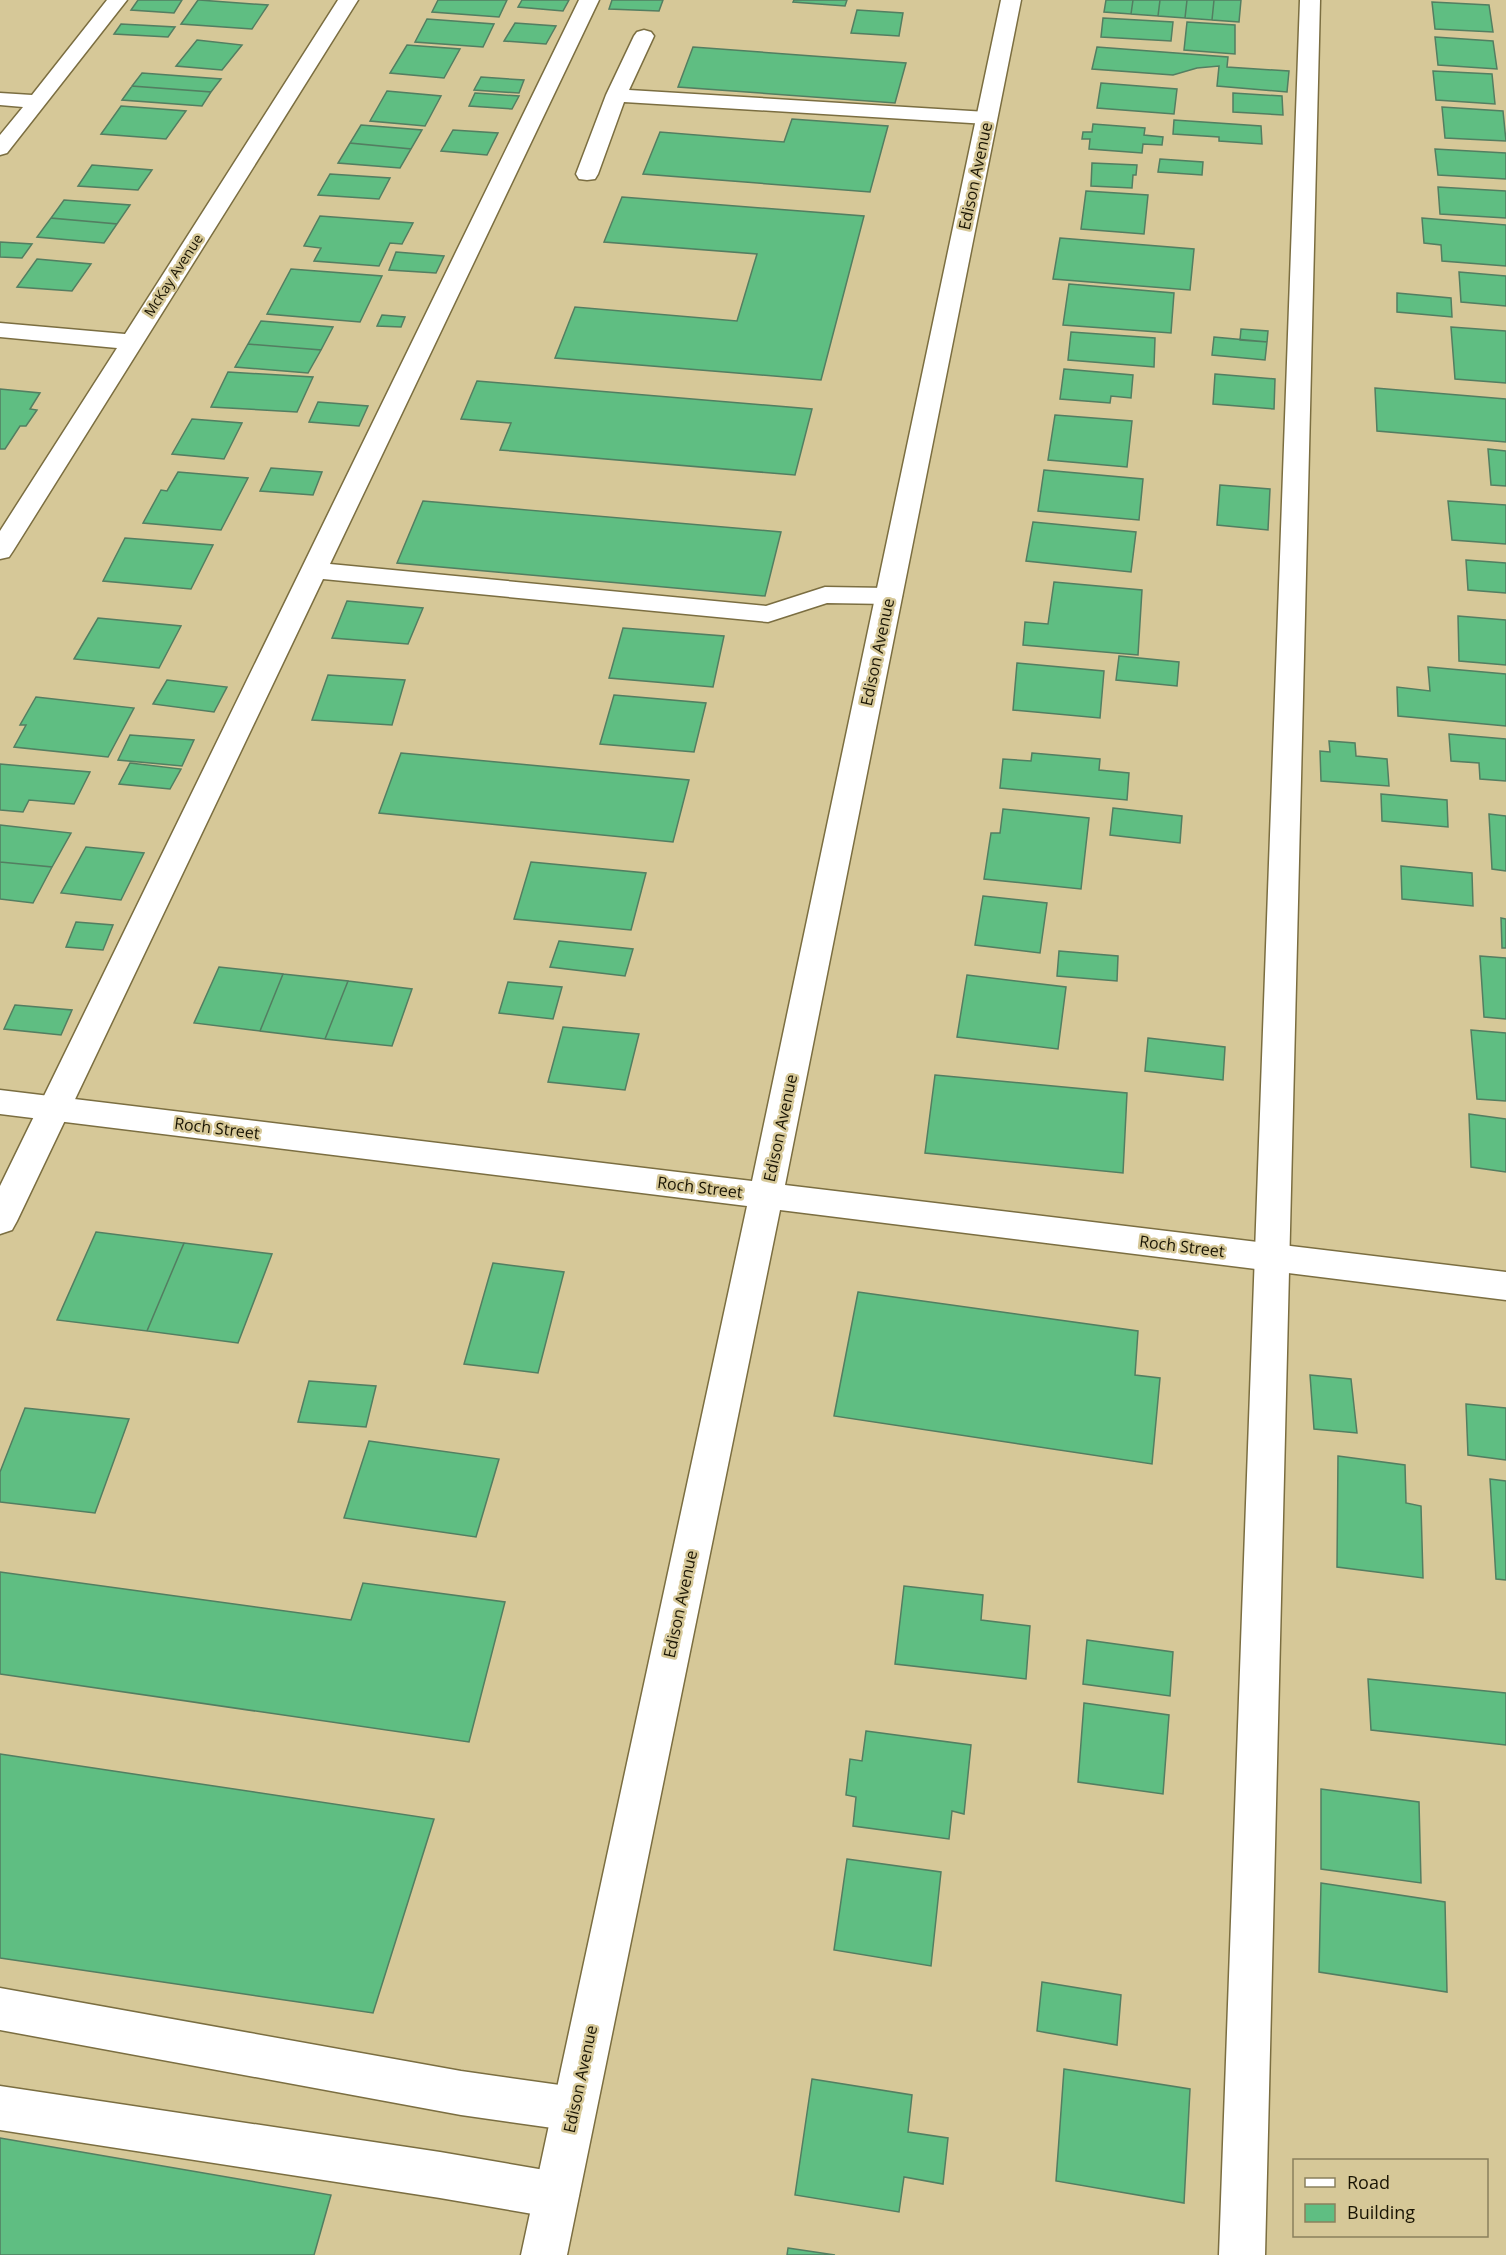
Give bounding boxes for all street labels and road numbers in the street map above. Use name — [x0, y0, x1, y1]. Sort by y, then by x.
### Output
street label: Edison Avenue — [953, 120, 997, 232]
street label: McKay Avenue — [139, 230, 207, 320]
street label: Edison Avenue — [855, 596, 899, 708]
street label: Edison Avenue — [758, 1072, 802, 1184]
street label: Roch Street — [173, 1112, 261, 1144]
street label: Roch Street — [656, 1171, 744, 1203]
street label: Roch Street — [1138, 1230, 1226, 1262]
street label: Edison Avenue — [658, 1548, 702, 1660]
street label: Edison Avenue — [558, 2023, 602, 2135]

